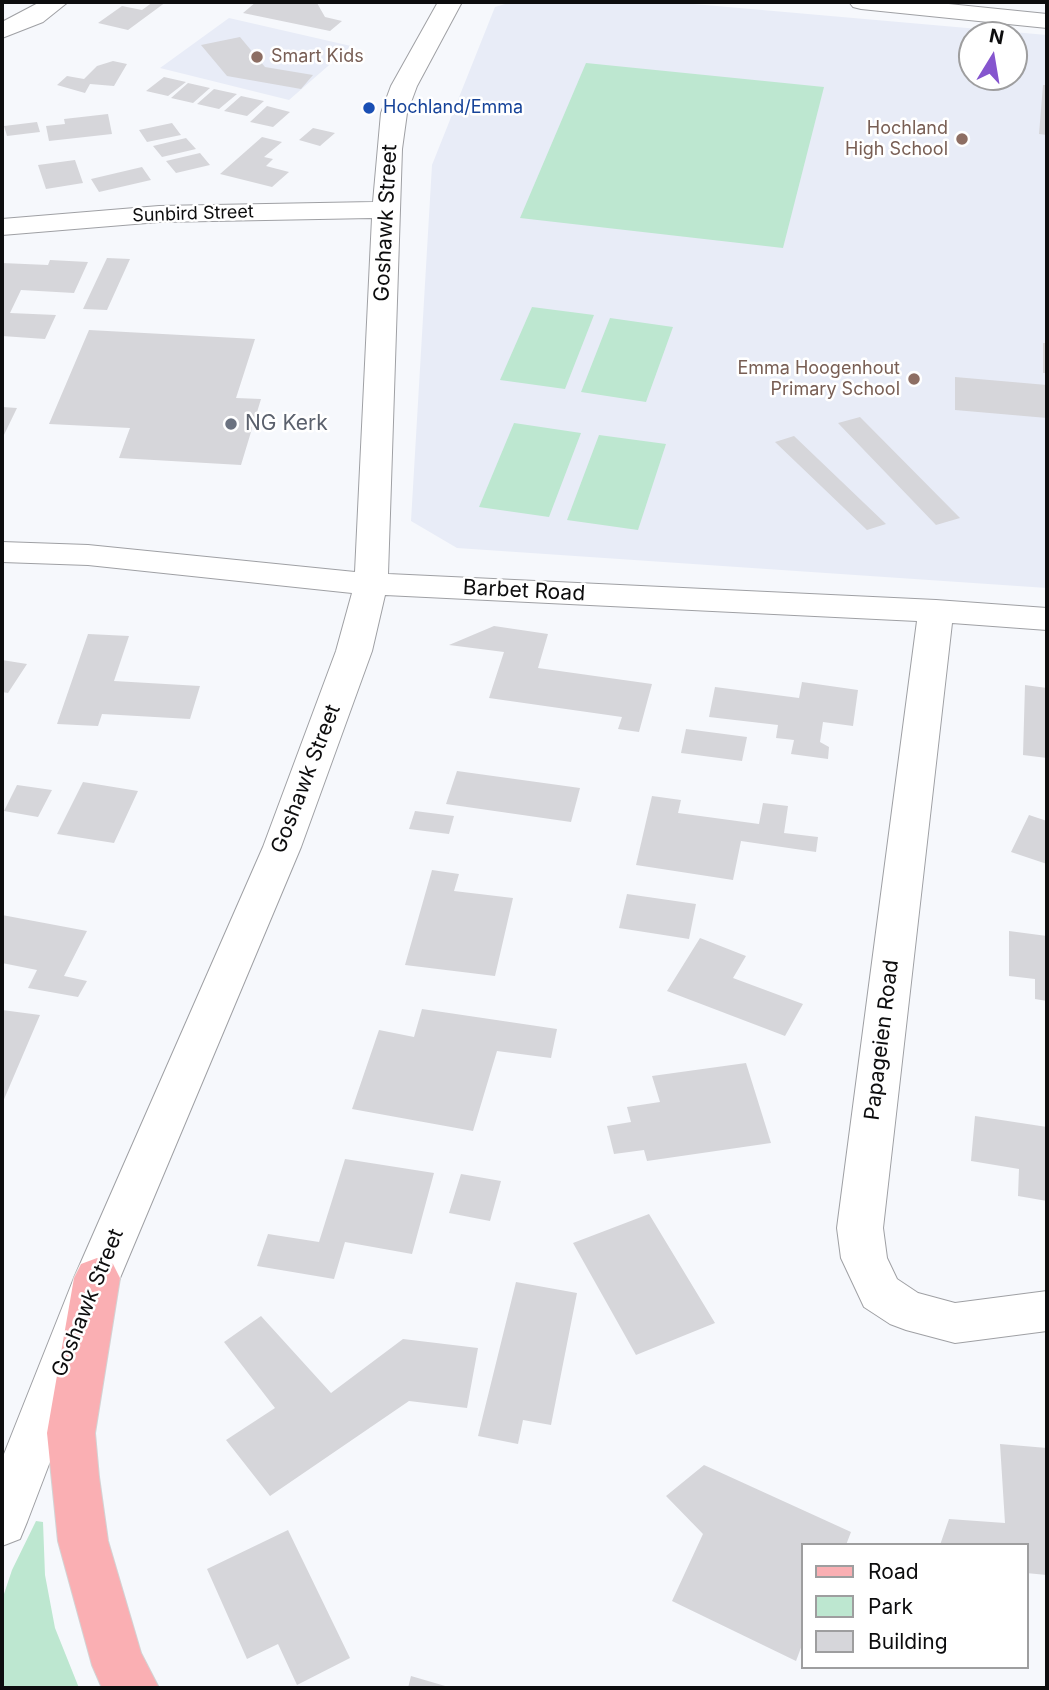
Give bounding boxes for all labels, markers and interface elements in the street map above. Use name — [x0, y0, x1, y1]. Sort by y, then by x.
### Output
north arrow — [958, 21, 1028, 91]
text: N — [987, 24, 1006, 50]
place label: Smart Kids — [271, 46, 364, 68]
marker: Smart Kids — [249, 49, 265, 65]
place label: Hochland/Emma — [383, 97, 523, 119]
marker: Hochland/Emma — [361, 100, 377, 116]
place label: Hochland High School — [845, 118, 948, 160]
marker: Hochland High School — [954, 131, 970, 147]
street label: Goshawk Street — [369, 144, 403, 302]
street label: Sunbird Street — [132, 201, 254, 227]
place label: Emma Hoogenhout Primary School — [737, 358, 900, 400]
marker: Emma Hoogenhout Primary School — [906, 371, 922, 387]
place label: NG Kerk — [245, 411, 328, 437]
marker: NG Kerk — [223, 416, 239, 432]
street label: Barbet Road — [462, 575, 586, 607]
street label: Goshawk Street — [266, 701, 346, 857]
street label: Papageien Road — [860, 958, 904, 1122]
street label: Goshawk Street — [47, 1225, 129, 1381]
legend — [800, 1543, 1028, 1669]
text: Road — [868, 1559, 919, 1584]
text: Park — [868, 1594, 913, 1619]
text: Building — [868, 1629, 948, 1654]

